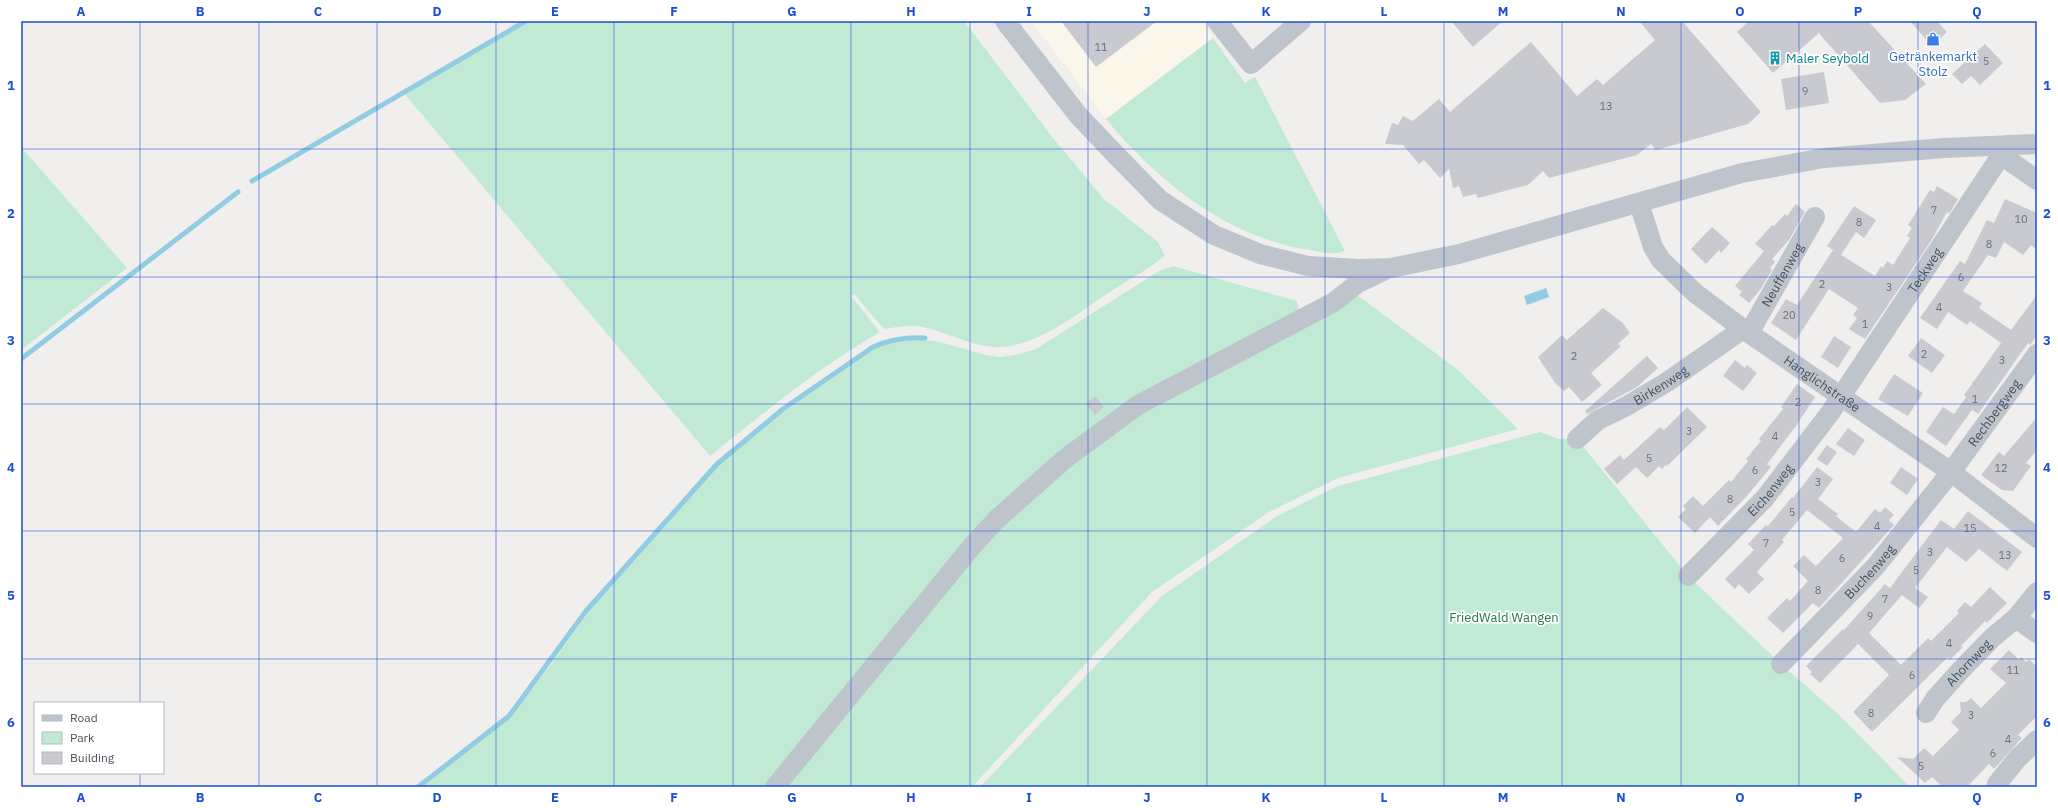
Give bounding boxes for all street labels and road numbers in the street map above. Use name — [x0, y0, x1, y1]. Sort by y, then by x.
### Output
street label: Neuffenweg — [1758, 240, 1807, 310]
street label: Teckweg — [1904, 244, 1947, 296]
street label: Hanglichstraße — [1780, 352, 1864, 416]
street label: Birkenweg — [1630, 362, 1692, 409]
street label: Rechbergweg — [1964, 376, 2025, 450]
street label: Eichenweg — [1744, 460, 1797, 520]
street label: Buchenweg — [1841, 541, 1899, 603]
street label: Ahornweg — [1942, 636, 1995, 690]

